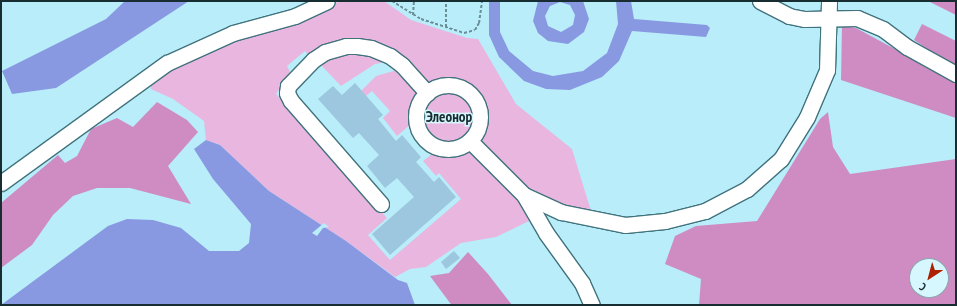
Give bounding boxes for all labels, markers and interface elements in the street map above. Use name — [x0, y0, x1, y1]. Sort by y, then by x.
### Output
district label: Элеонор — [426, 108, 472, 126]
north arrow — [909, 258, 949, 298]
text: С — [916, 280, 929, 294]

